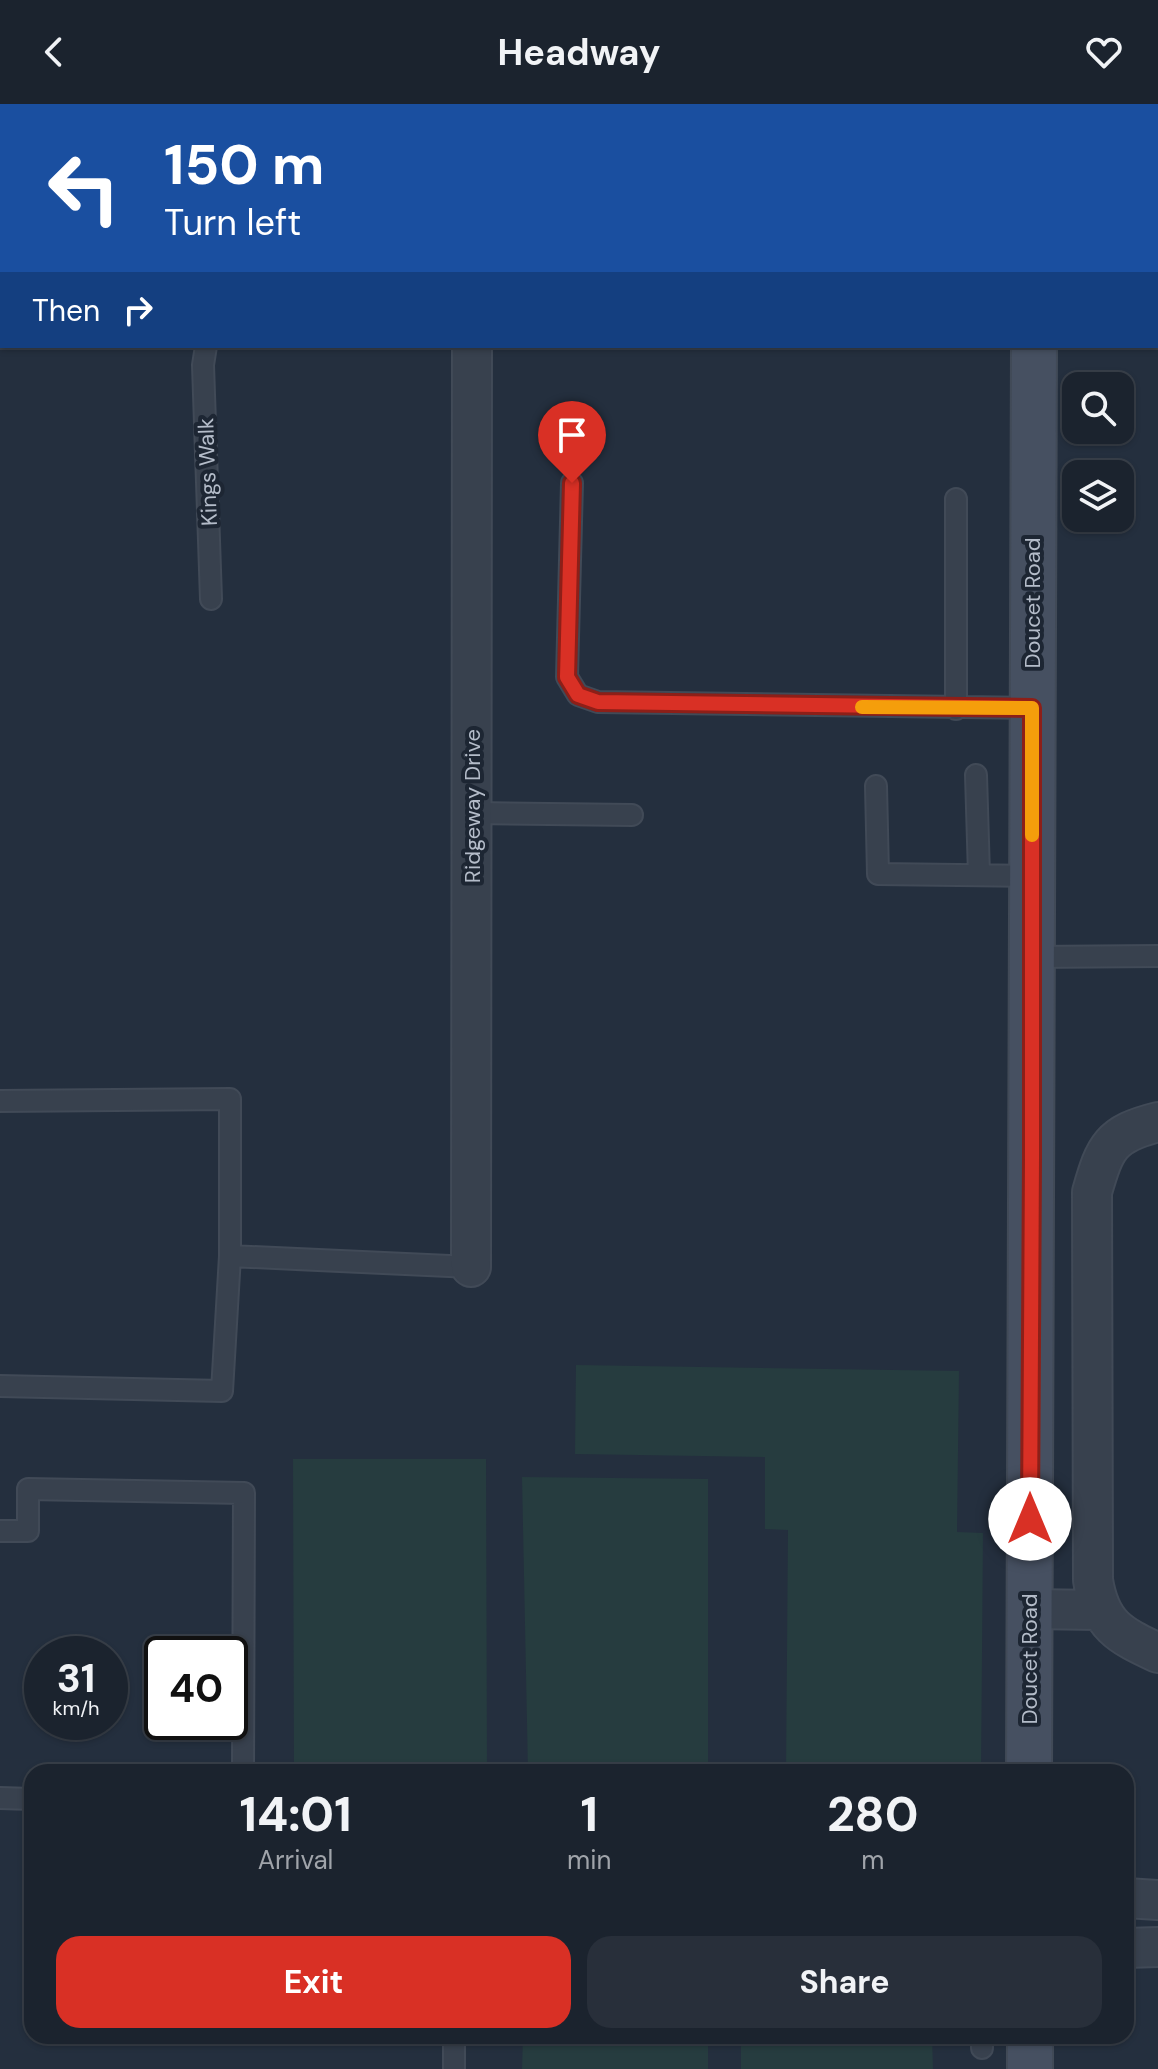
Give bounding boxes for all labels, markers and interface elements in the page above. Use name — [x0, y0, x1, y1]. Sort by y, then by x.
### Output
text: Headway — [498, 29, 660, 76]
icon: back — [32, 30, 76, 74]
icon: heart — [1082, 30, 1126, 74]
text: 150 m — [164, 128, 325, 201]
icon: left — [32, 136, 136, 240]
text: Turn left — [164, 199, 301, 246]
icon: right — [116, 288, 160, 332]
text: Then — [32, 291, 100, 330]
map controls — [1062, 372, 1134, 532]
button: search — [1062, 372, 1134, 444]
pin — [538, 401, 606, 483]
icon: arrive — [550, 413, 594, 457]
street label: Kings Walk — [191, 417, 224, 527]
button: layers — [1062, 460, 1134, 532]
street label: Doucet Road — [1018, 537, 1047, 669]
street label: Ridgeway Drive — [458, 729, 487, 883]
position arrow — [988, 1477, 1072, 1561]
street label: Doucet Road — [1015, 1593, 1044, 1725]
speed limit sign: 40 — [144, 1636, 248, 1740]
text: 31 — [57, 1652, 95, 1704]
text: km/h — [52, 1695, 100, 1721]
text: 14:01 — [239, 1783, 352, 1846]
text: 1 — [581, 1783, 598, 1846]
text: 280 — [827, 1783, 918, 1846]
text: Arrival — [258, 1843, 333, 1877]
text: min — [567, 1843, 611, 1877]
text: m — [861, 1843, 884, 1877]
button: Exit — [56, 1936, 571, 2028]
button: Share — [587, 1936, 1102, 2028]

